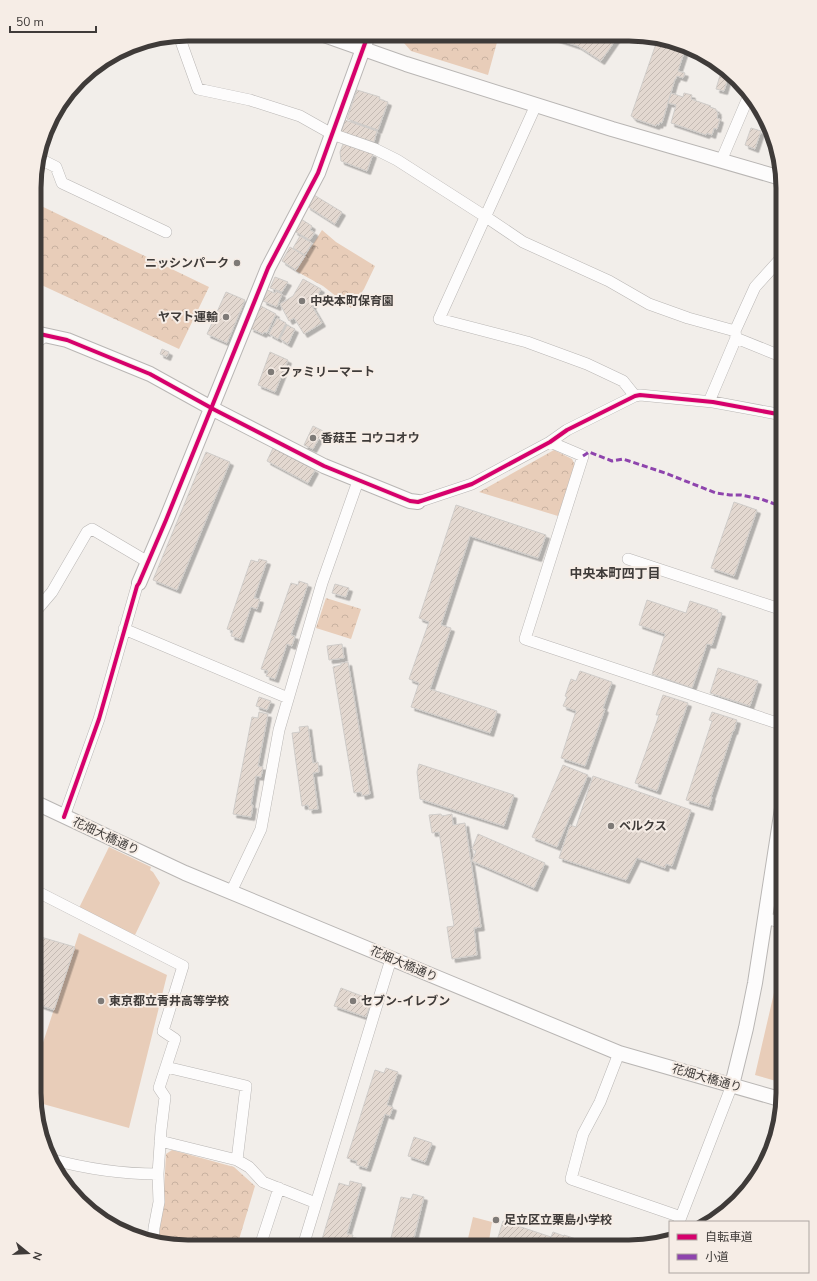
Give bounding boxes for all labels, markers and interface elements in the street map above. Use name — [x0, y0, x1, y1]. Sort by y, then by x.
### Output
scale bar — [10, 8, 96, 34]
text: 50 m — [16, 14, 44, 30]
place label: ニッシンパーク — [145, 255, 229, 271]
marker: ニッシンパーク — [232, 258, 242, 268]
place label: 中央本町保育園 — [310, 293, 394, 309]
marker: 中央本町保育園 — [297, 296, 307, 306]
place label: ヤマト運輸 — [158, 309, 218, 325]
marker: ヤマト運輸 — [221, 312, 231, 322]
place label: ファミリーマート — [279, 364, 375, 380]
marker: ファミリーマート — [266, 367, 276, 377]
place label: 香菇王 コウコオウ — [321, 430, 420, 446]
marker: 香菇王 コウコオウ — [308, 433, 318, 443]
district label: 中央本町四丁目 — [569, 565, 661, 583]
street label: 花畑大橋通り — [70, 814, 142, 858]
place label: ベルクス — [619, 818, 667, 834]
marker: ベルクス — [606, 821, 616, 831]
street label: 花畑大橋通り — [368, 943, 440, 985]
place label: 東京都立青井高等学校 — [109, 993, 229, 1009]
place label: セブン-イレブン — [361, 993, 450, 1009]
marker: 東京都立青井高等学校 — [96, 996, 106, 1006]
marker: セブン-イレブン — [348, 996, 358, 1006]
street label: 花畑大橋通り — [670, 1060, 744, 1096]
place label: 足立区立栗島小学校 — [504, 1212, 612, 1228]
marker: 足立区立栗島小学校 — [491, 1215, 501, 1225]
legend — [669, 1221, 809, 1273]
text: 自転車道 — [705, 1229, 753, 1245]
north arrow — [8, 1233, 48, 1273]
text: 小道 — [705, 1249, 729, 1265]
text: N — [29, 1250, 45, 1262]

